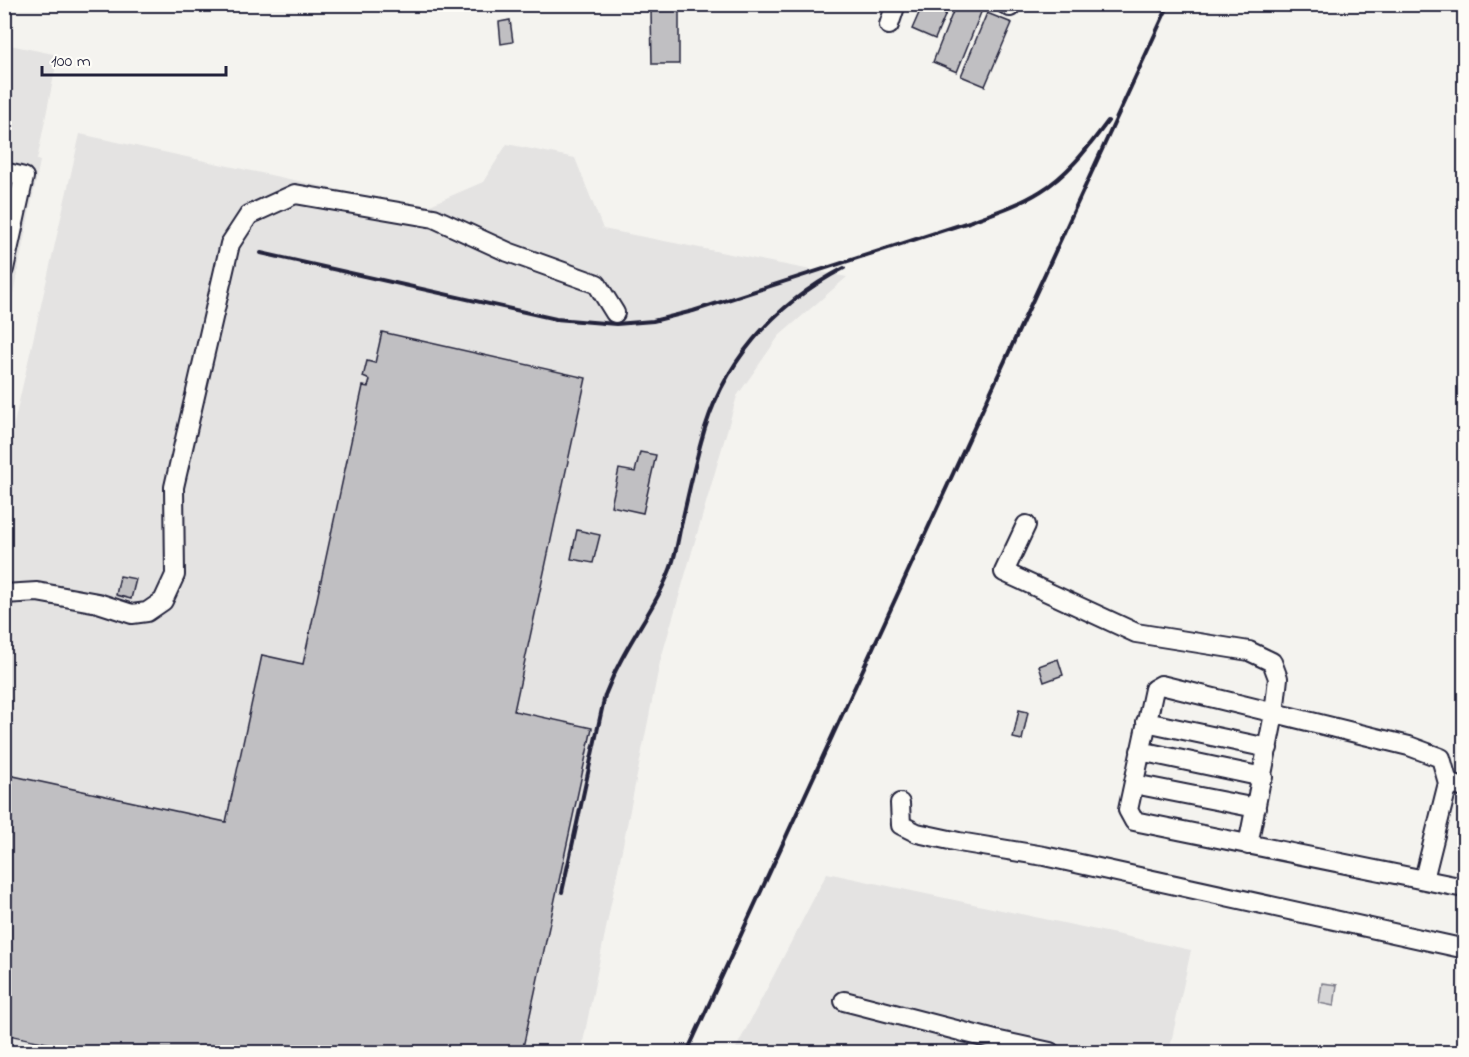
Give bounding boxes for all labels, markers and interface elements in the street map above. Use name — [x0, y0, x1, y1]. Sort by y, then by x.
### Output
scale bar — [42, 39, 226, 77]
text: 100 m — [51, 49, 91, 75]

